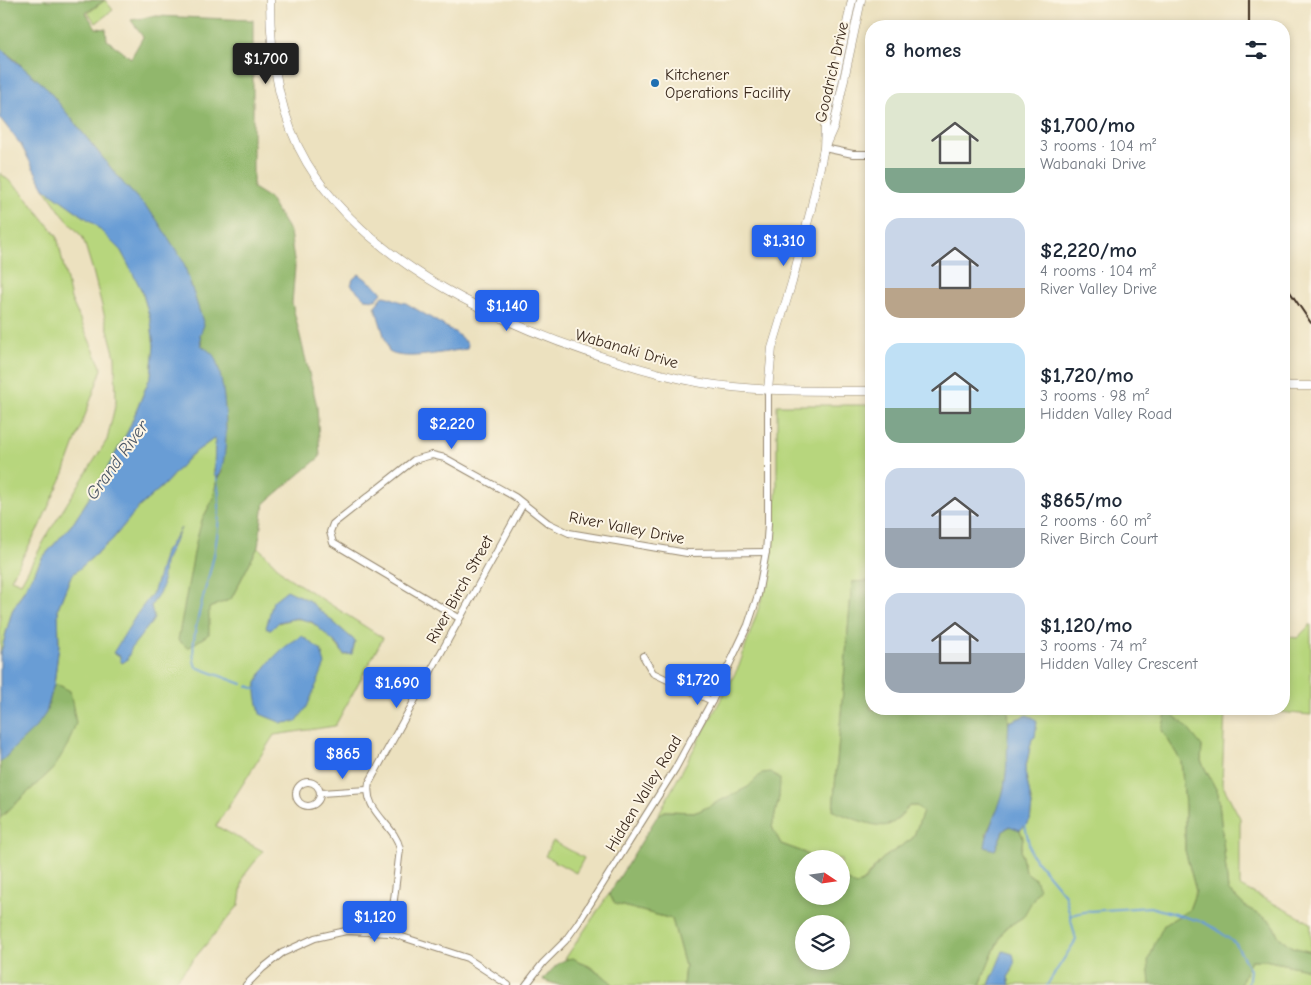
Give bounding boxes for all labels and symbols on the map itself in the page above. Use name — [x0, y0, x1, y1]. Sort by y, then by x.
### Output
street label: Goodrich Drive — [812, 20, 852, 124]
pin: $1,700 — [225, 42, 307, 85]
place label: Kitchener Operations Facility — [665, 66, 791, 102]
marker: Kitchener Operations Facility — [649, 77, 661, 89]
pin: $1,310 — [743, 224, 825, 267]
pin: $1,140 — [466, 290, 548, 332]
street label: Wabanaki Drive — [573, 326, 680, 372]
pin: $2,220 — [411, 408, 493, 450]
water label: Grand River — [82, 416, 154, 504]
street label: River Valley Drive — [568, 508, 686, 548]
street label: River Birch Street — [423, 532, 497, 646]
pin: $1,720 — [657, 664, 739, 706]
pin: $1,690 — [356, 666, 438, 709]
street label: Hidden Valley Road — [602, 732, 686, 855]
pin: $865 — [313, 738, 373, 780]
north arrow — [795, 850, 850, 905]
pin: $1,120 — [334, 900, 416, 943]

